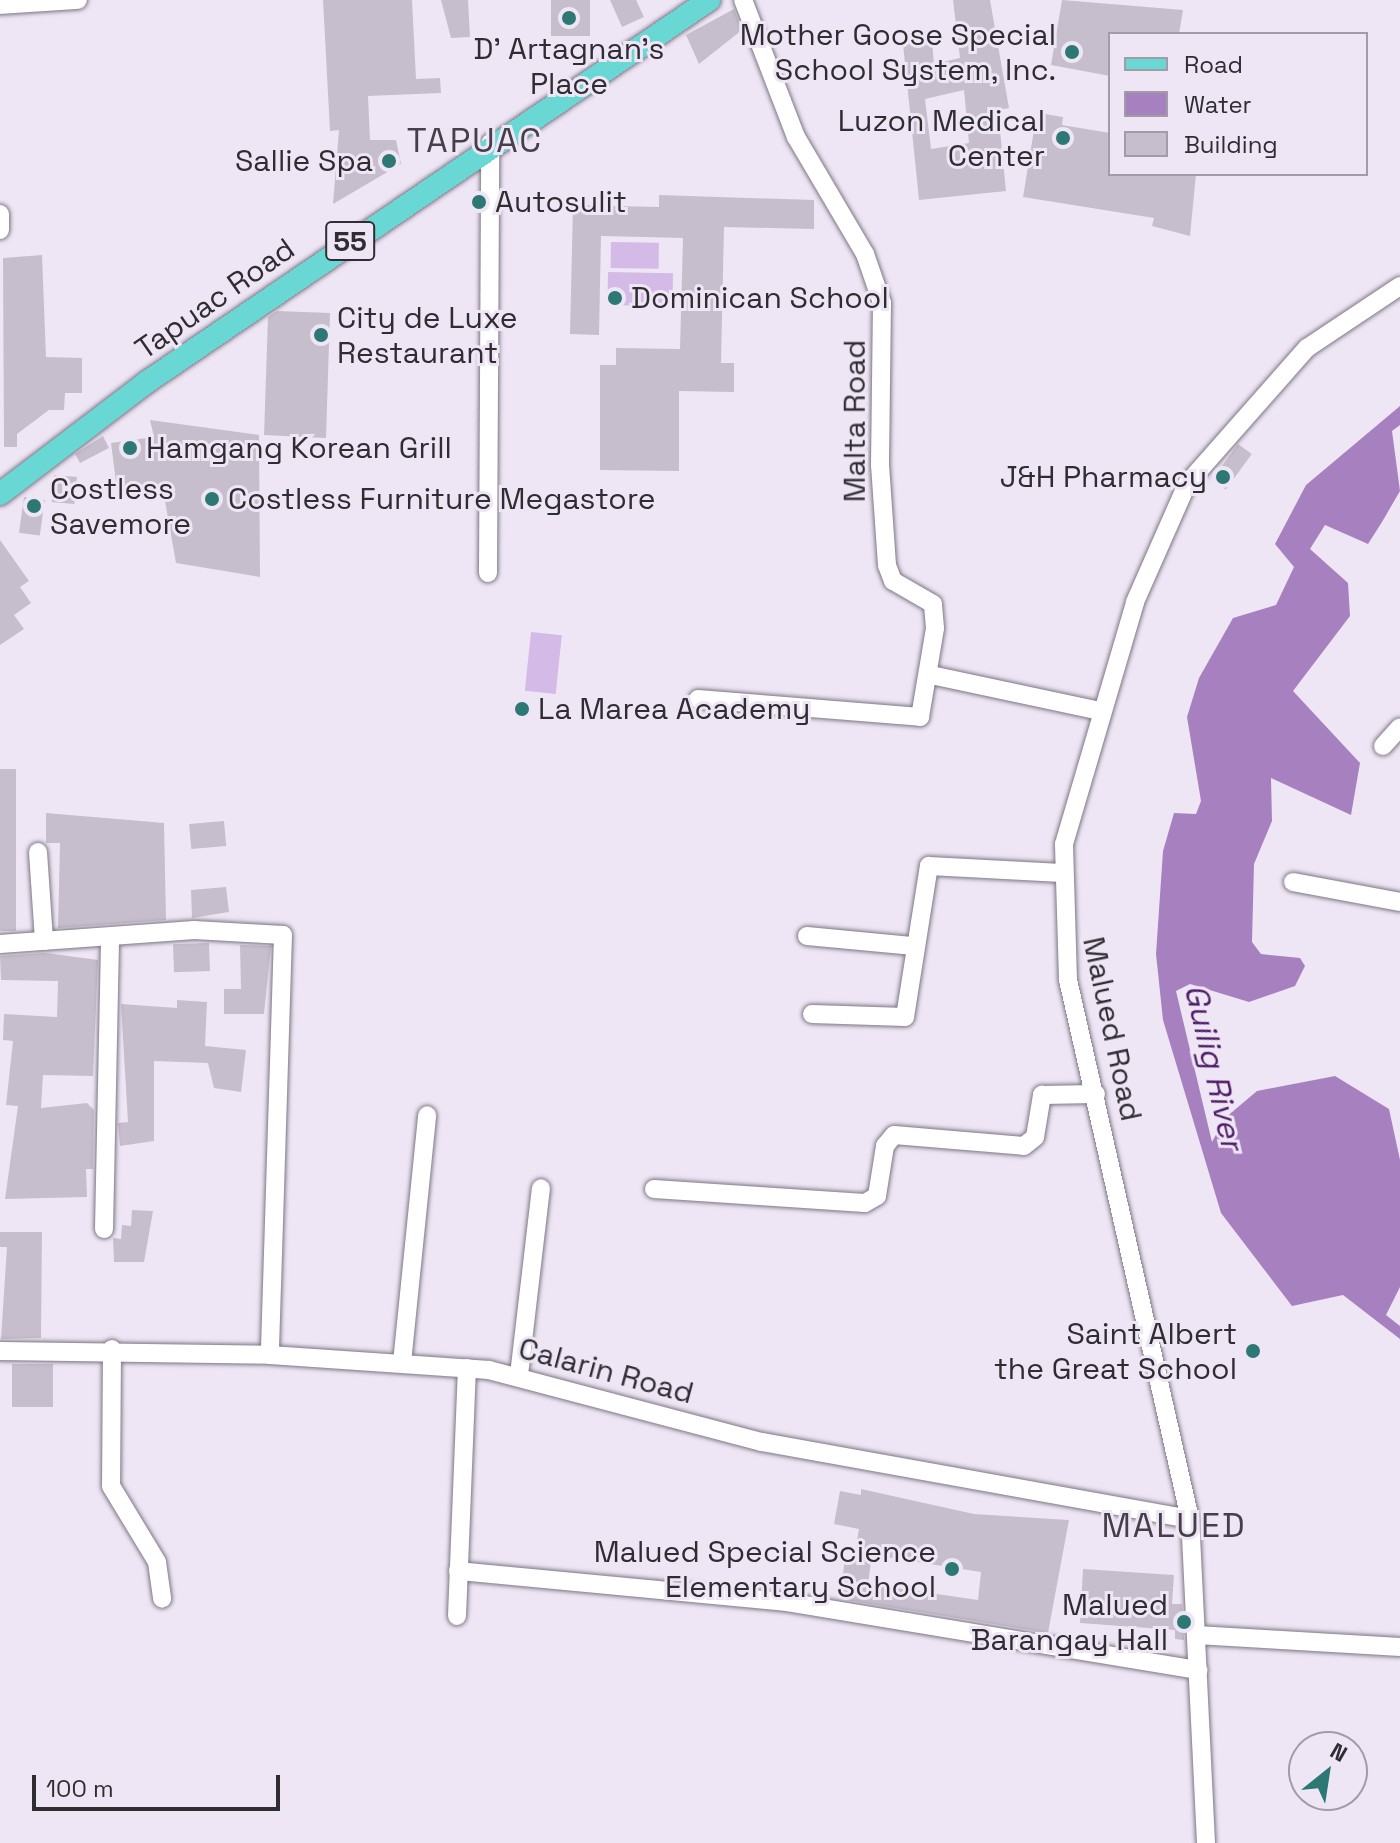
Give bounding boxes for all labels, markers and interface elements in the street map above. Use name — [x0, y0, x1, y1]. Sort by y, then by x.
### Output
marker: D' Artagnan's Place — [560, 9, 578, 27]
place label: Mother Goose Special School System, Inc. — [740, 17, 1056, 88]
place label: D' Artagnan's Place — [473, 31, 665, 102]
legend — [1108, 32, 1368, 176]
marker: Mother Goose Special School System, Inc. — [1063, 43, 1081, 61]
text: Road — [1184, 49, 1243, 80]
text: Water — [1184, 89, 1252, 120]
place label: Luzon Medical Center — [838, 103, 1045, 174]
district label: TAPUAC — [407, 121, 543, 161]
marker: Luzon Medical Center — [1052, 127, 1074, 149]
text: Building — [1184, 129, 1278, 160]
place label: Sallie Spa — [235, 143, 373, 179]
marker: Sallie Spa — [380, 152, 398, 170]
place label: Autosulit — [495, 184, 627, 220]
marker: Autosulit — [470, 193, 488, 211]
road number: 55 — [324, 217, 376, 265]
street label: Tapuac Road — [128, 231, 302, 367]
place label: Dominican School — [631, 280, 889, 316]
marker: Dominican School — [606, 289, 624, 307]
place label: City de Luxe Restaurant — [337, 300, 517, 370]
marker: City de Luxe Restaurant — [312, 326, 330, 344]
street label: Malta Road — [837, 340, 873, 502]
place label: Hamgang Korean Grill — [146, 430, 452, 466]
marker: Hamgang Korean Grill — [121, 439, 139, 457]
place label: J&H Pharmacy — [1000, 459, 1207, 495]
marker: J&H Pharmacy — [1214, 468, 1232, 486]
place label: Costless Savemore — [50, 471, 191, 542]
place label: Costless Furniture Megastore — [228, 481, 655, 517]
marker: Costless Furniture Megastore — [203, 490, 221, 508]
marker: Costless Savemore — [25, 497, 43, 515]
place label: La Marea Academy — [538, 691, 811, 727]
marker: La Marea Academy — [513, 700, 531, 718]
street label: Malued Road — [1075, 934, 1149, 1124]
water label: Guilig River — [1176, 981, 1252, 1153]
place label: Saint Albert the Great School — [994, 1316, 1237, 1386]
street label: Calarin Road — [515, 1330, 697, 1412]
marker: Saint Albert the Great School — [1244, 1342, 1262, 1360]
district label: MALUED — [1101, 1506, 1247, 1546]
place label: Malued Special Science Elementary School — [594, 1534, 936, 1604]
marker: Malued Special Science Elementary School — [943, 1560, 961, 1578]
place label: Malued Barangay Hall — [971, 1587, 1168, 1658]
marker: Malued Barangay Hall — [1175, 1613, 1193, 1631]
north arrow — [1288, 1731, 1368, 1811]
text: N — [1326, 1736, 1352, 1768]
scale bar — [36, 1759, 284, 1809]
text: 100 m — [46, 1773, 114, 1804]

